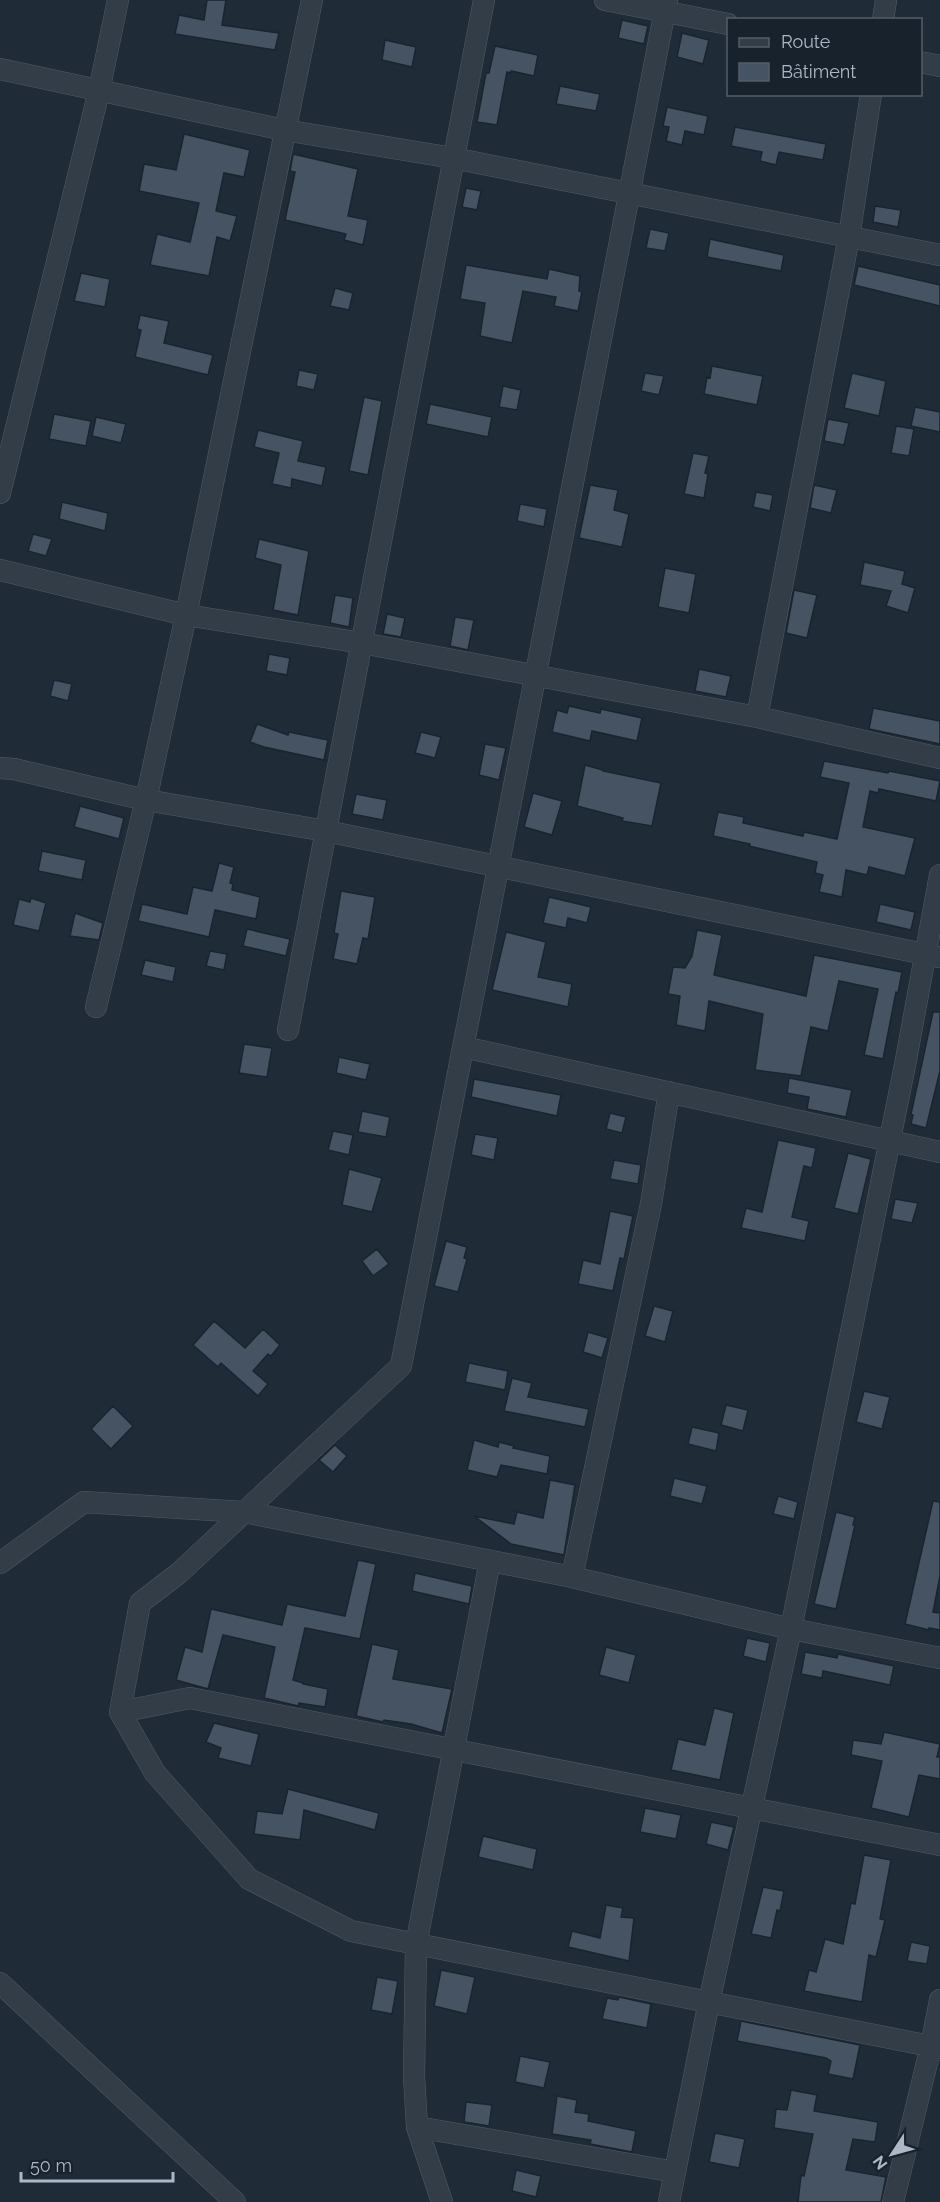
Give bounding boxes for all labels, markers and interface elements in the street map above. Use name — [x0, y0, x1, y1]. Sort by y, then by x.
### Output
legend — [727, 18, 922, 96]
text: Route — [781, 31, 831, 52]
text: Bâtiment — [781, 61, 856, 82]
north arrow — [862, 2124, 922, 2184]
scale bar — [21, 2145, 172, 2183]
text: N — [869, 2152, 892, 2173]
text: 50 m — [30, 2155, 72, 2176]

